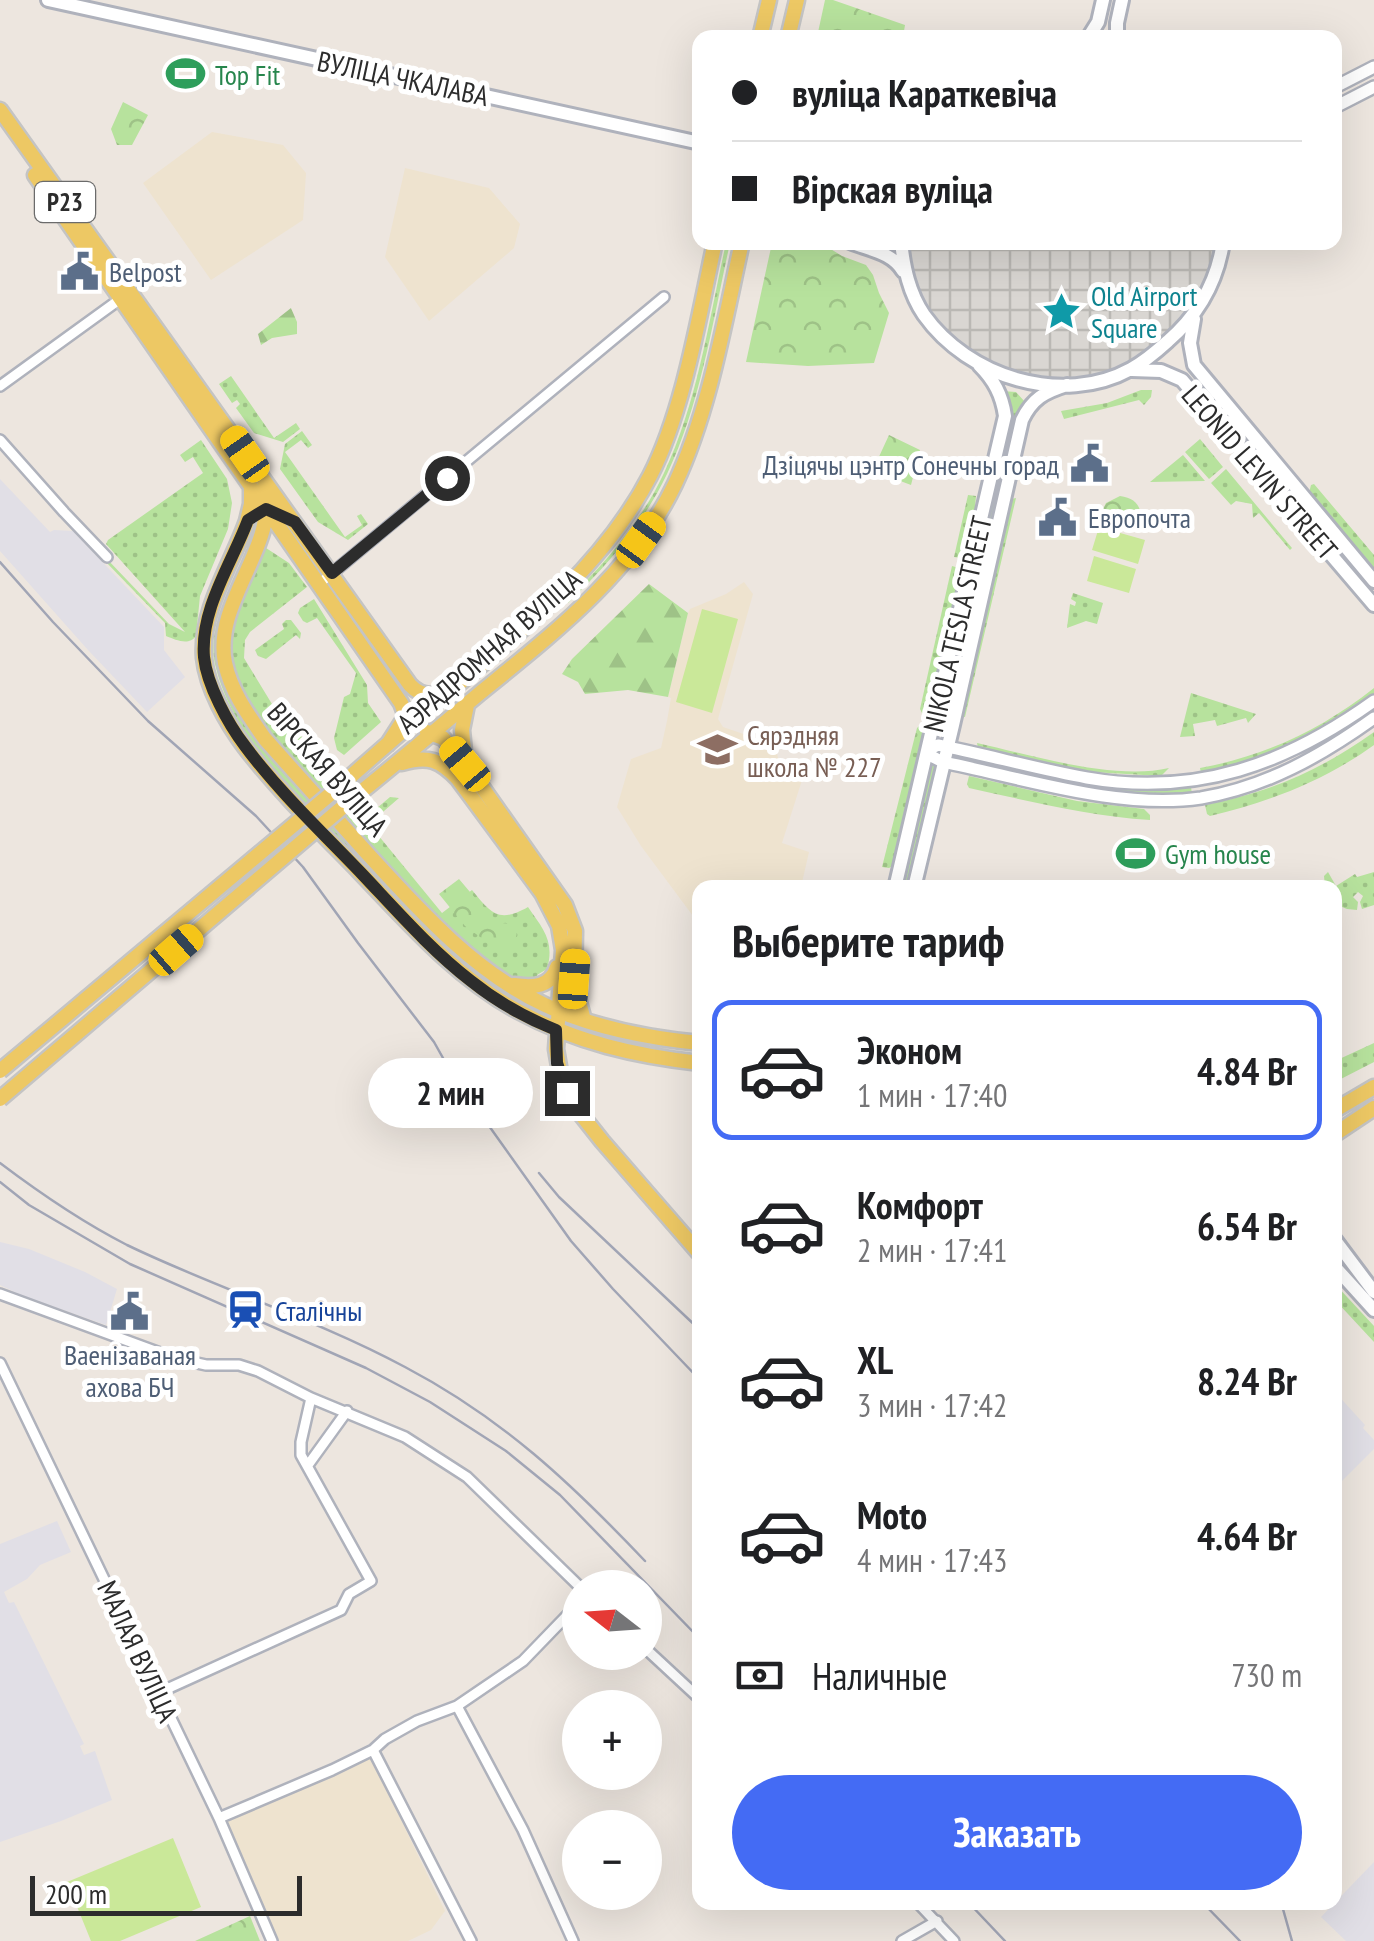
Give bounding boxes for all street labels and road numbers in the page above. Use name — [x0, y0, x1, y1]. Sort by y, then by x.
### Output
street label: ВУЛІЦА ЧКАЛАВА — [314, 42, 493, 114]
road number: Р23 — [35, 182, 95, 222]
street label: LEONID LEVIN STREET — [1174, 377, 1346, 567]
street label: NIKOLA TESLA STREET — [914, 512, 1000, 736]
street label: АЭРАДРОМНАЯ ВУЛІЦА — [389, 560, 590, 741]
street label: ВІРСКАЯ ВУЛІЦА — [260, 694, 397, 844]
street label: МАЛАЯ ВУЛІЦА — [89, 1574, 187, 1728]

